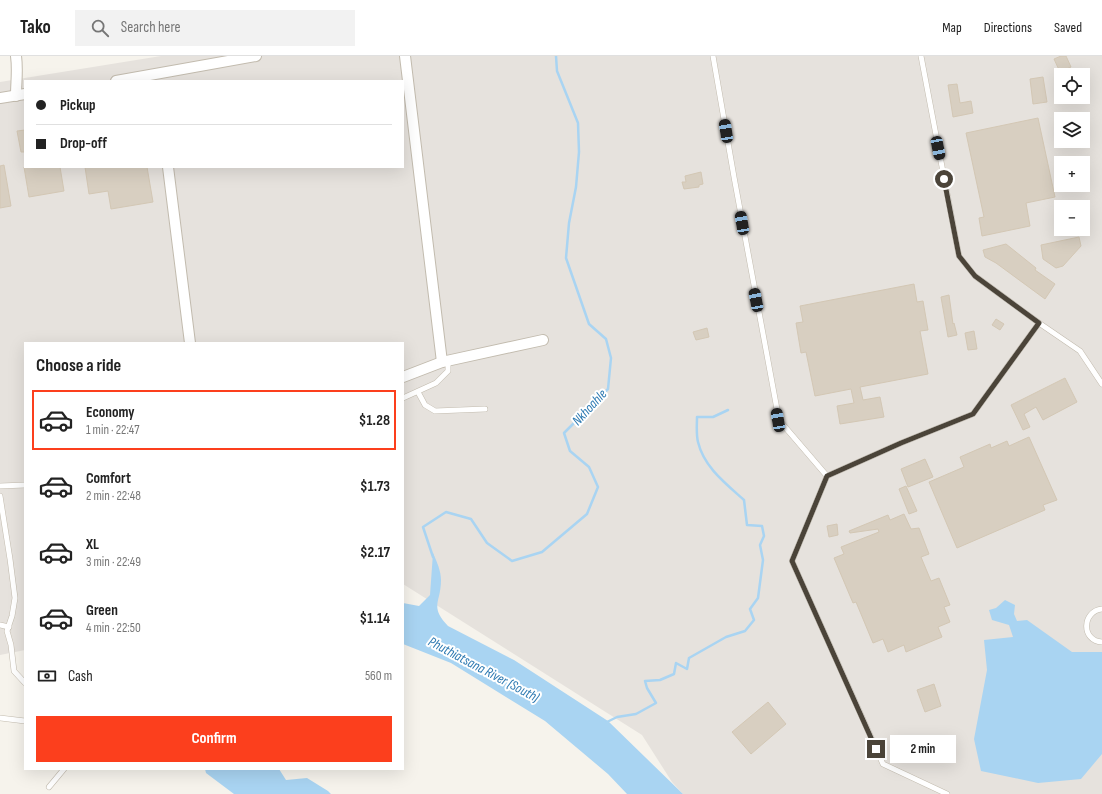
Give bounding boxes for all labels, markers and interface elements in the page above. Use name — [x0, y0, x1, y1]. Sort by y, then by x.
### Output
search box — [75, 10, 355, 46]
text: Tako — [20, 16, 51, 39]
icon: search — [89, 17, 111, 39]
text: Search here — [121, 18, 180, 37]
text: Map — [942, 19, 962, 36]
text: Directions — [984, 19, 1032, 36]
text: Saved — [1054, 19, 1082, 36]
map controls — [1054, 68, 1090, 236]
button: locate — [1054, 68, 1090, 104]
text: Pickup — [60, 96, 96, 115]
button: layers — [1054, 112, 1090, 148]
car — [718, 118, 734, 144]
text: Drop-off — [60, 134, 107, 153]
car — [930, 135, 946, 161]
button: + — [1054, 156, 1090, 192]
route start — [935, 170, 953, 188]
button: − — [1054, 200, 1090, 236]
car — [734, 210, 750, 236]
car — [748, 287, 764, 313]
text: Choose a ride — [36, 355, 121, 376]
water label: Nkhoahle — [568, 385, 611, 429]
icon: car — [38, 402, 74, 438]
text: Economy — [86, 403, 135, 422]
car — [770, 407, 786, 433]
text: $1.28 — [359, 411, 390, 430]
text: 1 min · 22:47 — [86, 422, 139, 438]
icon: car — [38, 468, 74, 504]
text: Comfort — [86, 469, 131, 488]
text: $1.73 — [360, 477, 390, 496]
text: 2 min · 22:48 — [86, 488, 141, 504]
icon: car — [38, 534, 74, 570]
text: XL — [86, 535, 99, 554]
text: $2.17 — [360, 543, 390, 562]
text: 3 min · 22:49 — [86, 554, 141, 570]
icon: car — [38, 600, 74, 636]
text: Green — [86, 601, 118, 620]
text: $1.14 — [360, 609, 390, 628]
text: 4 min · 22:50 — [86, 620, 141, 636]
water label: Phuthiatsana River (South) — [425, 633, 543, 706]
icon: cash — [36, 665, 58, 687]
text: Cash — [68, 667, 93, 686]
text: 560 m — [365, 668, 392, 684]
button: Confirm — [36, 716, 392, 762]
callout: 2 min — [890, 735, 956, 763]
route end — [867, 740, 885, 758]
text: 2 min — [911, 741, 935, 757]

